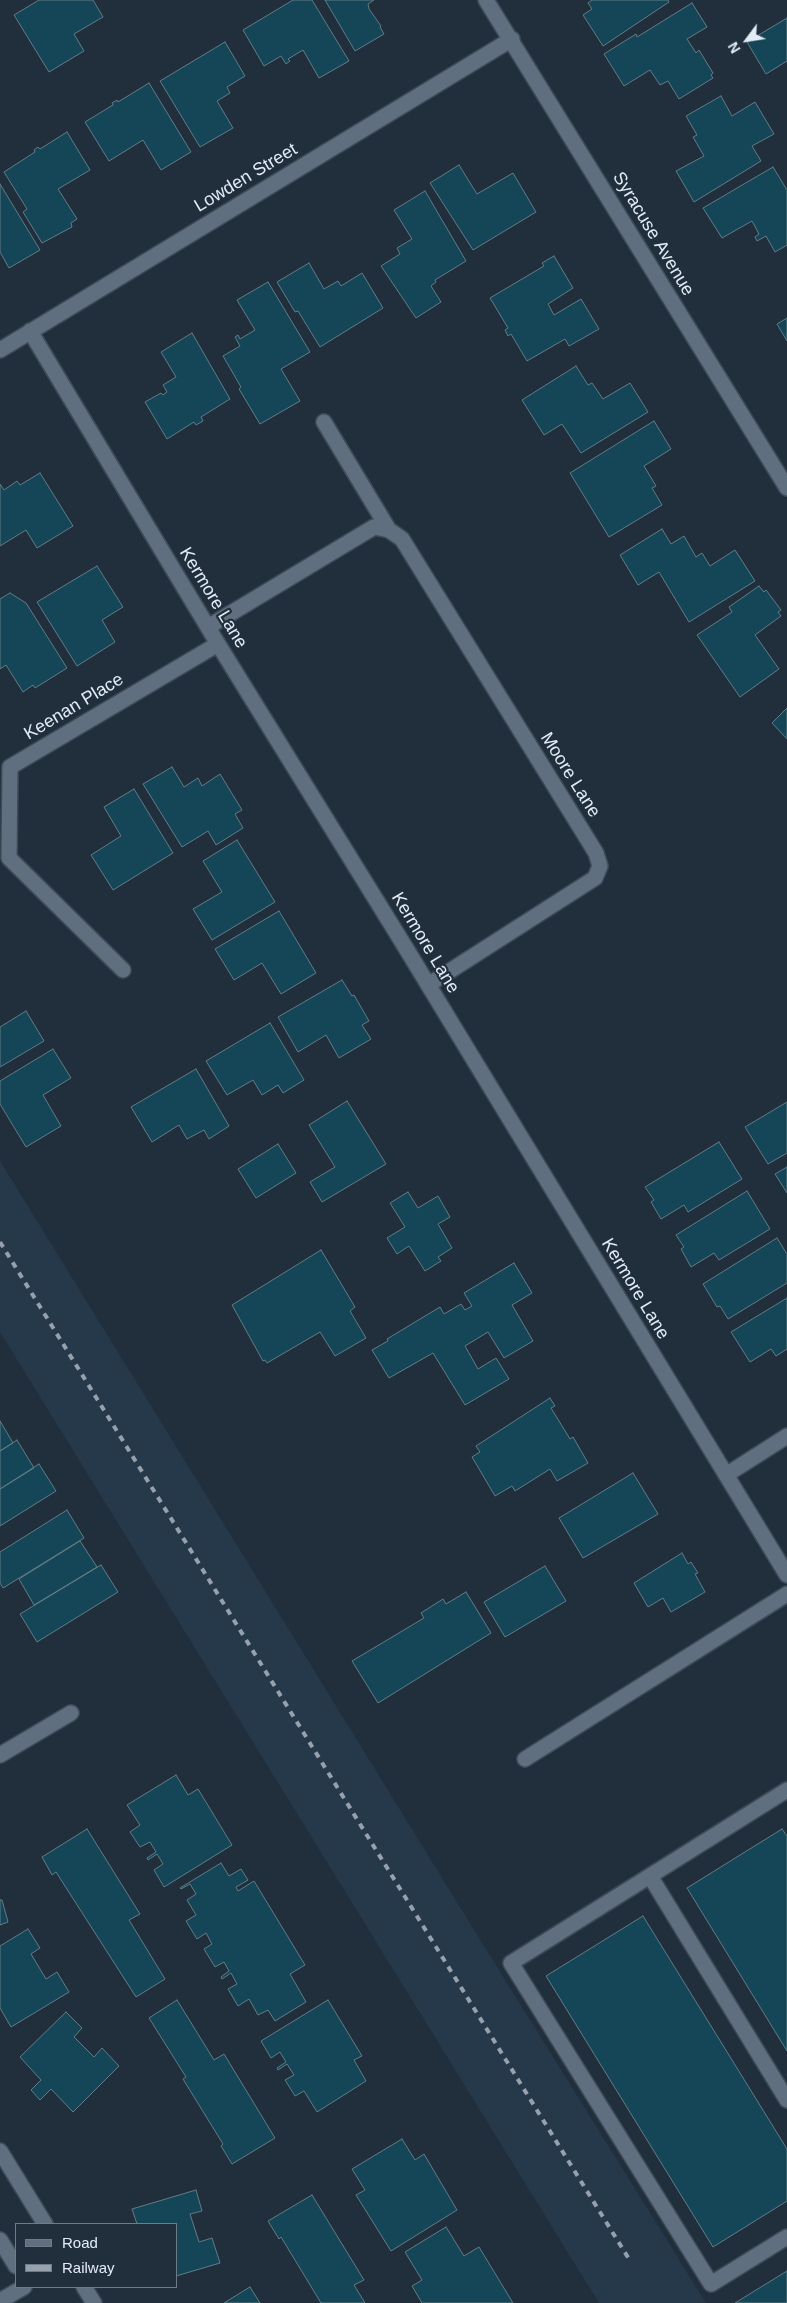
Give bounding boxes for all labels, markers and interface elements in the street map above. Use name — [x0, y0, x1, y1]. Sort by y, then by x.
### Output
north arrow — [722, 15, 772, 65]
text: N — [725, 39, 744, 56]
street label: Lowden Street — [191, 139, 301, 217]
street label: Syracuse Avenue — [607, 168, 699, 300]
street label: Kermore Lane — [174, 544, 252, 652]
street label: Keenan Place — [20, 669, 128, 745]
street label: Moore Lane — [535, 729, 605, 821]
street label: Kermore Lane — [386, 889, 464, 997]
street label: Kermore Lane — [596, 1235, 674, 1343]
legend — [15, 2223, 178, 2288]
text: Road — [62, 2234, 98, 2251]
text: Railway — [62, 2259, 115, 2276]

